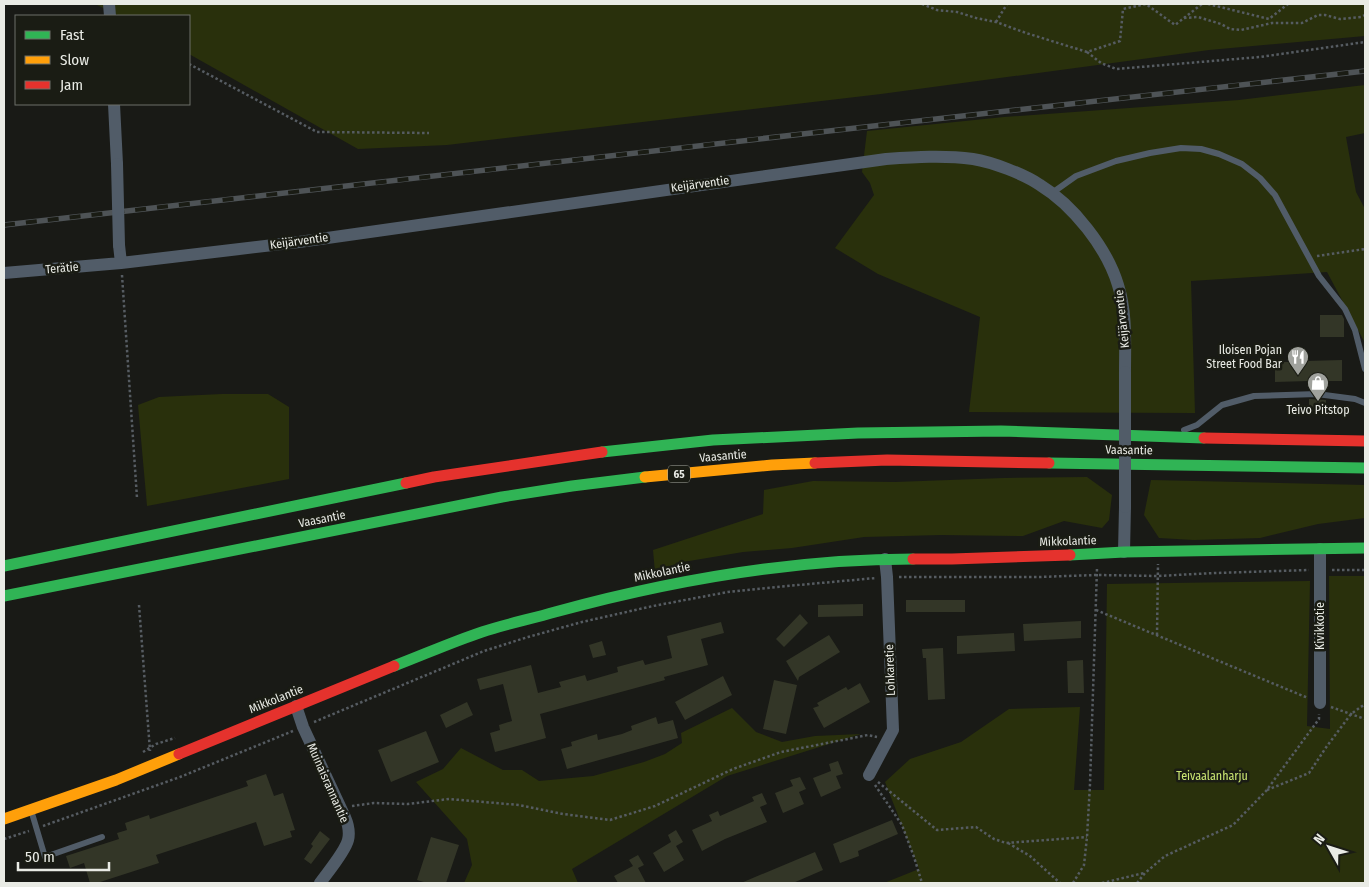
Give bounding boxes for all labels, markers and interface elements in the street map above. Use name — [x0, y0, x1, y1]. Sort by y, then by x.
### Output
legend — [15, 15, 190, 105]
text: Fast — [60, 26, 84, 44]
text: Slow — [60, 51, 89, 69]
text: Jam — [60, 76, 83, 94]
street label: Keijärventie — [670, 173, 730, 195]
street label: Keijärventie — [269, 230, 329, 252]
street label: Terätie — [45, 260, 79, 276]
street label: Keijärventie — [1112, 289, 1132, 349]
place label: Iloisen Pojan Street Food Bar — [1206, 343, 1283, 371]
restaurant icon: Iloisen Pojan Street Food Bar — [1286, 345, 1310, 376]
shop icon: Teivo Pitstop — [1306, 371, 1330, 402]
place label: Teivo Pitstop — [1286, 403, 1350, 417]
street label: Vaasantie — [1105, 443, 1153, 457]
street label: Vaasantie — [699, 447, 747, 465]
road number: 65 — [668, 466, 690, 482]
street label: Vaasantie — [297, 508, 347, 530]
street label: Mikkolantie — [1039, 533, 1097, 549]
street label: Mikkolantie — [633, 559, 691, 585]
street label: Kivikkotie — [1313, 602, 1327, 650]
street label: Lohkaretie — [882, 644, 898, 696]
street label: Mikkolantie — [247, 682, 305, 716]
street label: Muinaisrannantie — [304, 741, 352, 825]
park label: Teivaalanharju — [1176, 769, 1248, 783]
north arrow — [1304, 822, 1354, 872]
text: N — [1310, 831, 1329, 848]
scale bar — [18, 840, 109, 872]
text: 50 m — [25, 848, 55, 866]

